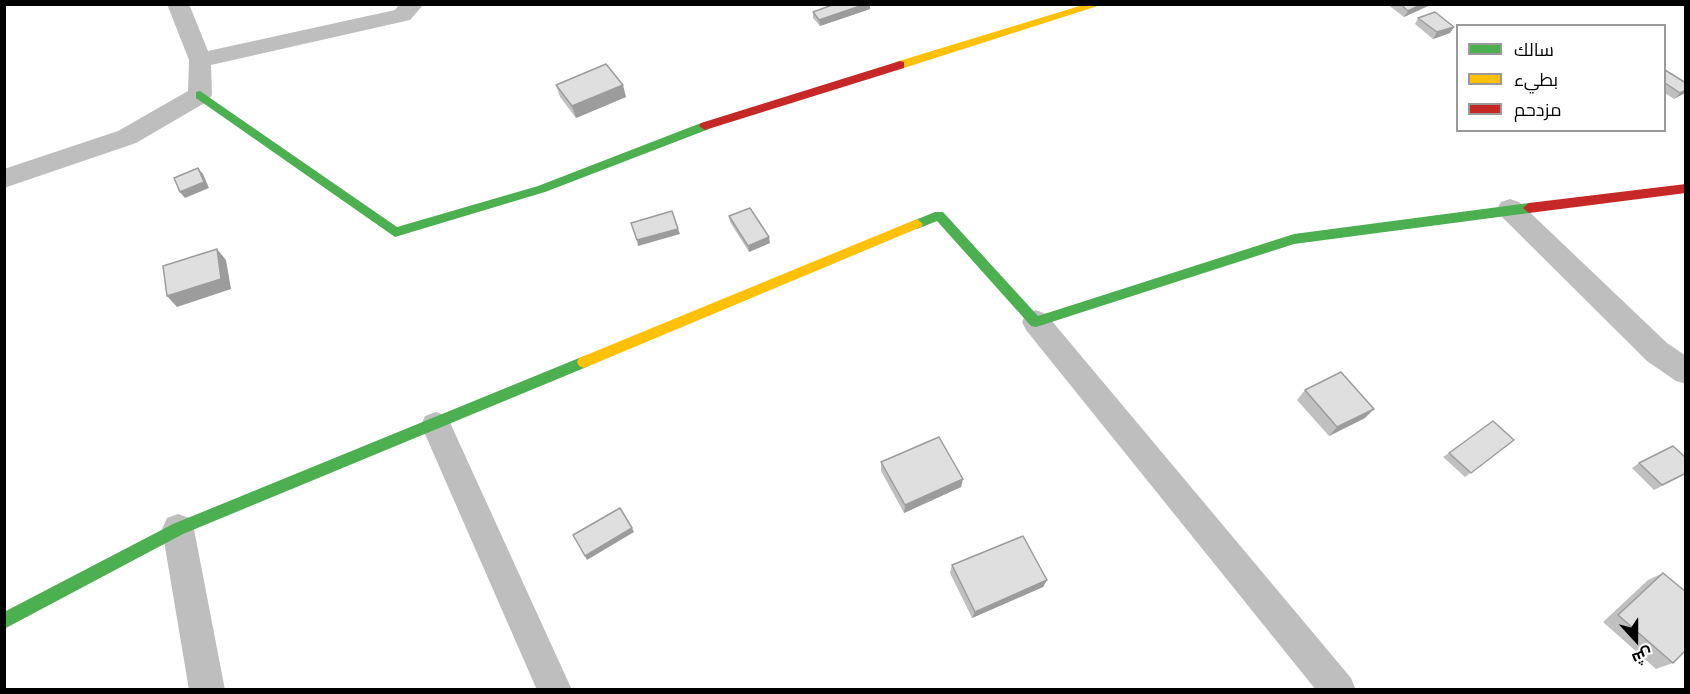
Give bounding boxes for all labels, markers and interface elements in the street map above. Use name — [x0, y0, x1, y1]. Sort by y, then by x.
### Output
legend — [1456, 24, 1666, 132]
text: سالك — [1514, 38, 1554, 60]
text: بطيء — [1514, 68, 1558, 90]
text: مزدحم — [1514, 98, 1562, 120]
north arrow — [1606, 610, 1666, 670]
text: ش — [1630, 645, 1656, 670]

